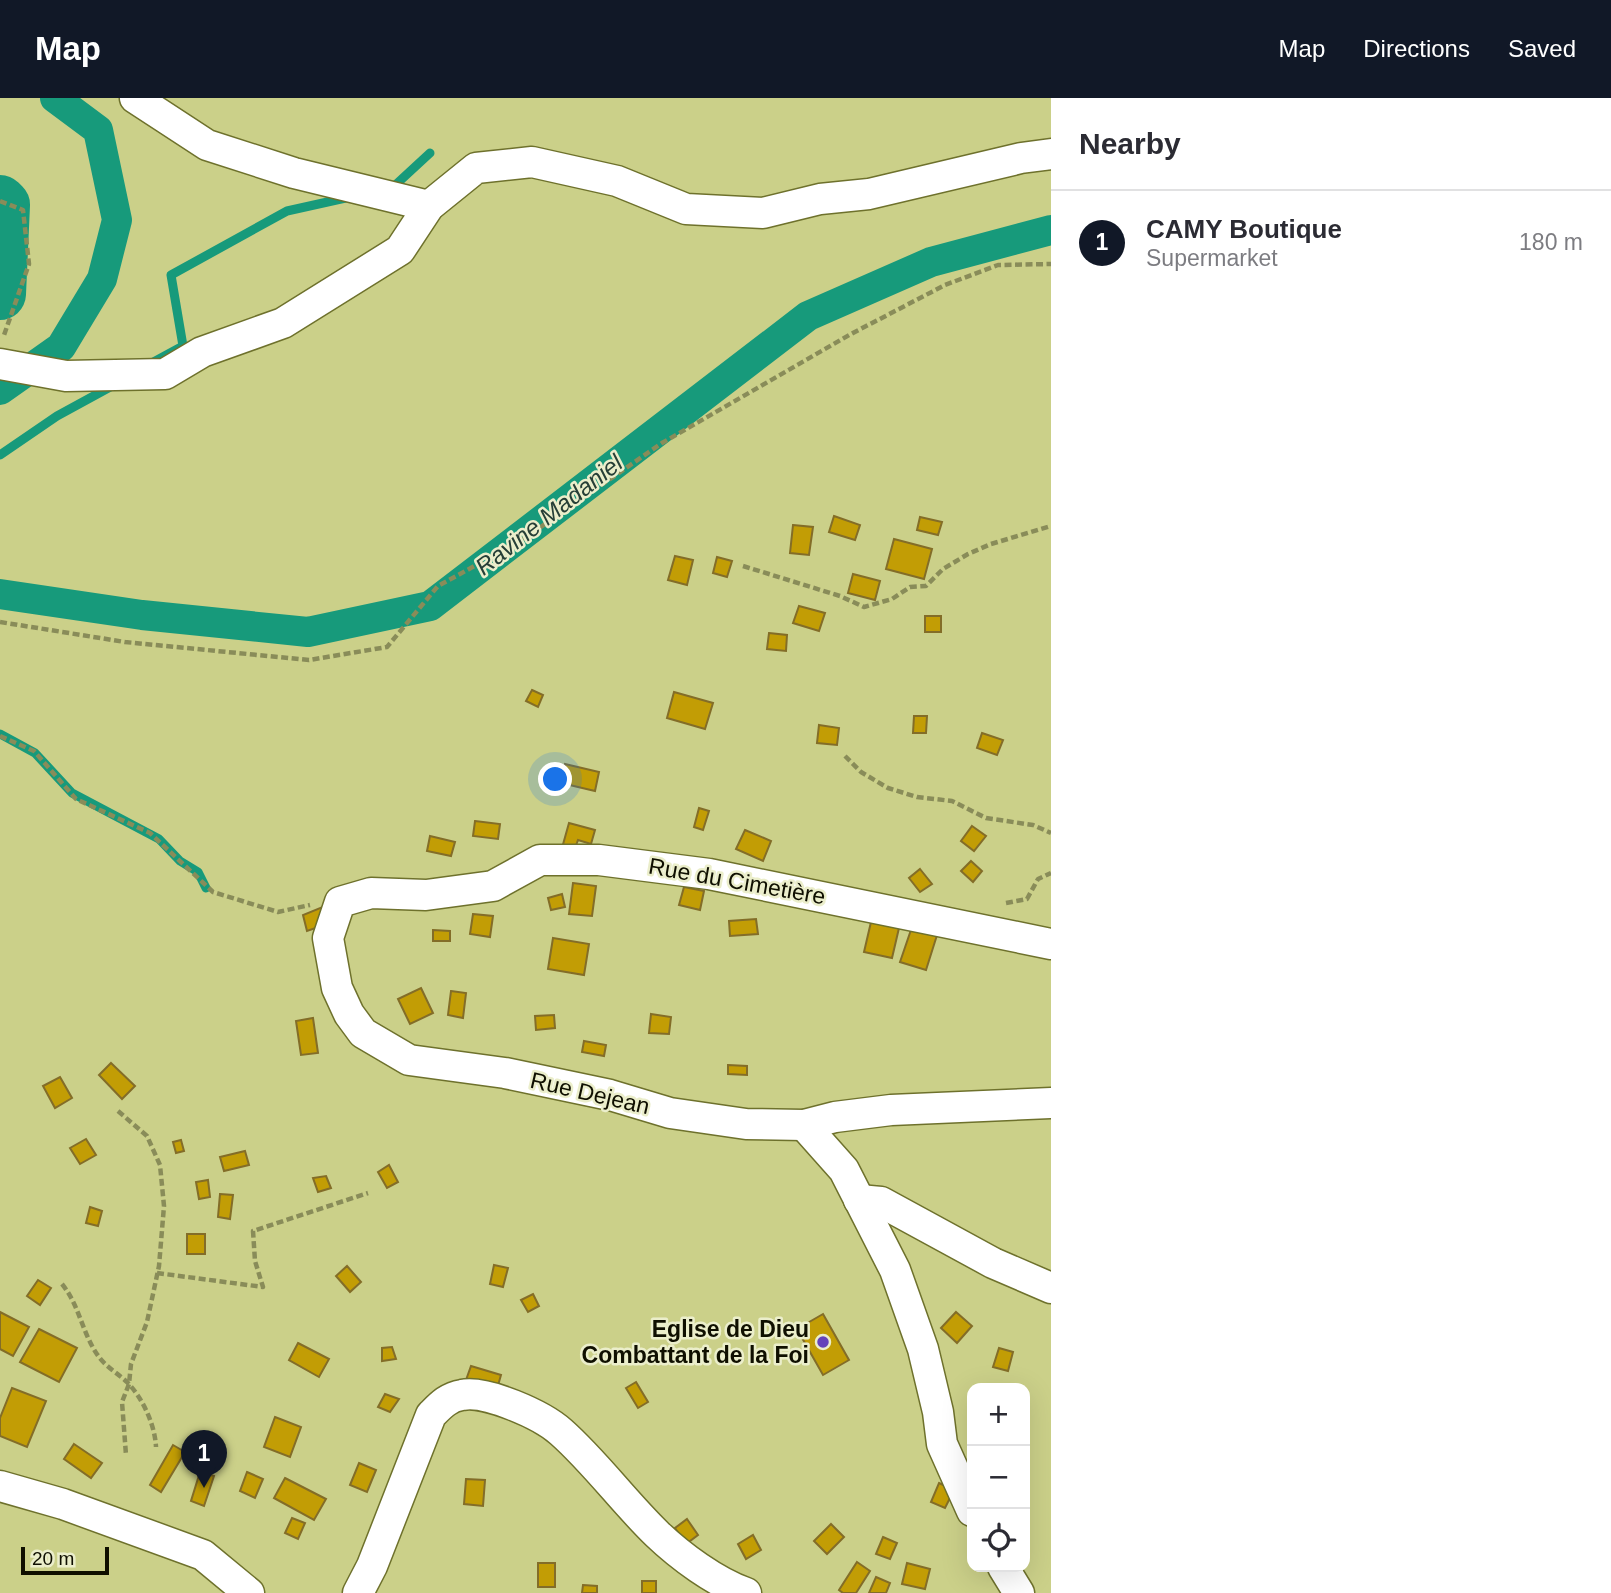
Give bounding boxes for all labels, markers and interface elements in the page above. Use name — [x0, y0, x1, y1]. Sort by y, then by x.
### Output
text: Map — [35, 30, 101, 67]
text: Map — [1279, 35, 1325, 62]
text: Directions — [1363, 35, 1470, 62]
text: Saved — [1508, 35, 1576, 62]
text: Nearby — [1079, 127, 1181, 160]
text: CAMY Boutique — [1146, 214, 1342, 244]
text: 1 — [1096, 229, 1108, 255]
text: 180 m — [1519, 229, 1583, 255]
text: Supermarket — [1146, 245, 1278, 271]
water label: Ravine Madaniel — [470, 449, 628, 580]
your location — [538, 762, 572, 796]
street label: Rue du Cimetière — [647, 853, 827, 909]
street label: Rue Dejean — [528, 1067, 652, 1119]
place label: Eglise de Dieu Combattant de la Foi — [582, 1316, 809, 1368]
marker: Eglise de Dieu Combattant de la Foi — [815, 1334, 831, 1350]
map controls — [967, 1383, 1030, 1572]
button: + — [967, 1383, 1030, 1446]
pin: 1 — [181, 1430, 227, 1488]
button: − — [967, 1446, 1030, 1509]
button: locate — [967, 1509, 1030, 1572]
scale bar — [21, 1544, 108, 1576]
text: 20 m — [32, 1548, 74, 1569]

